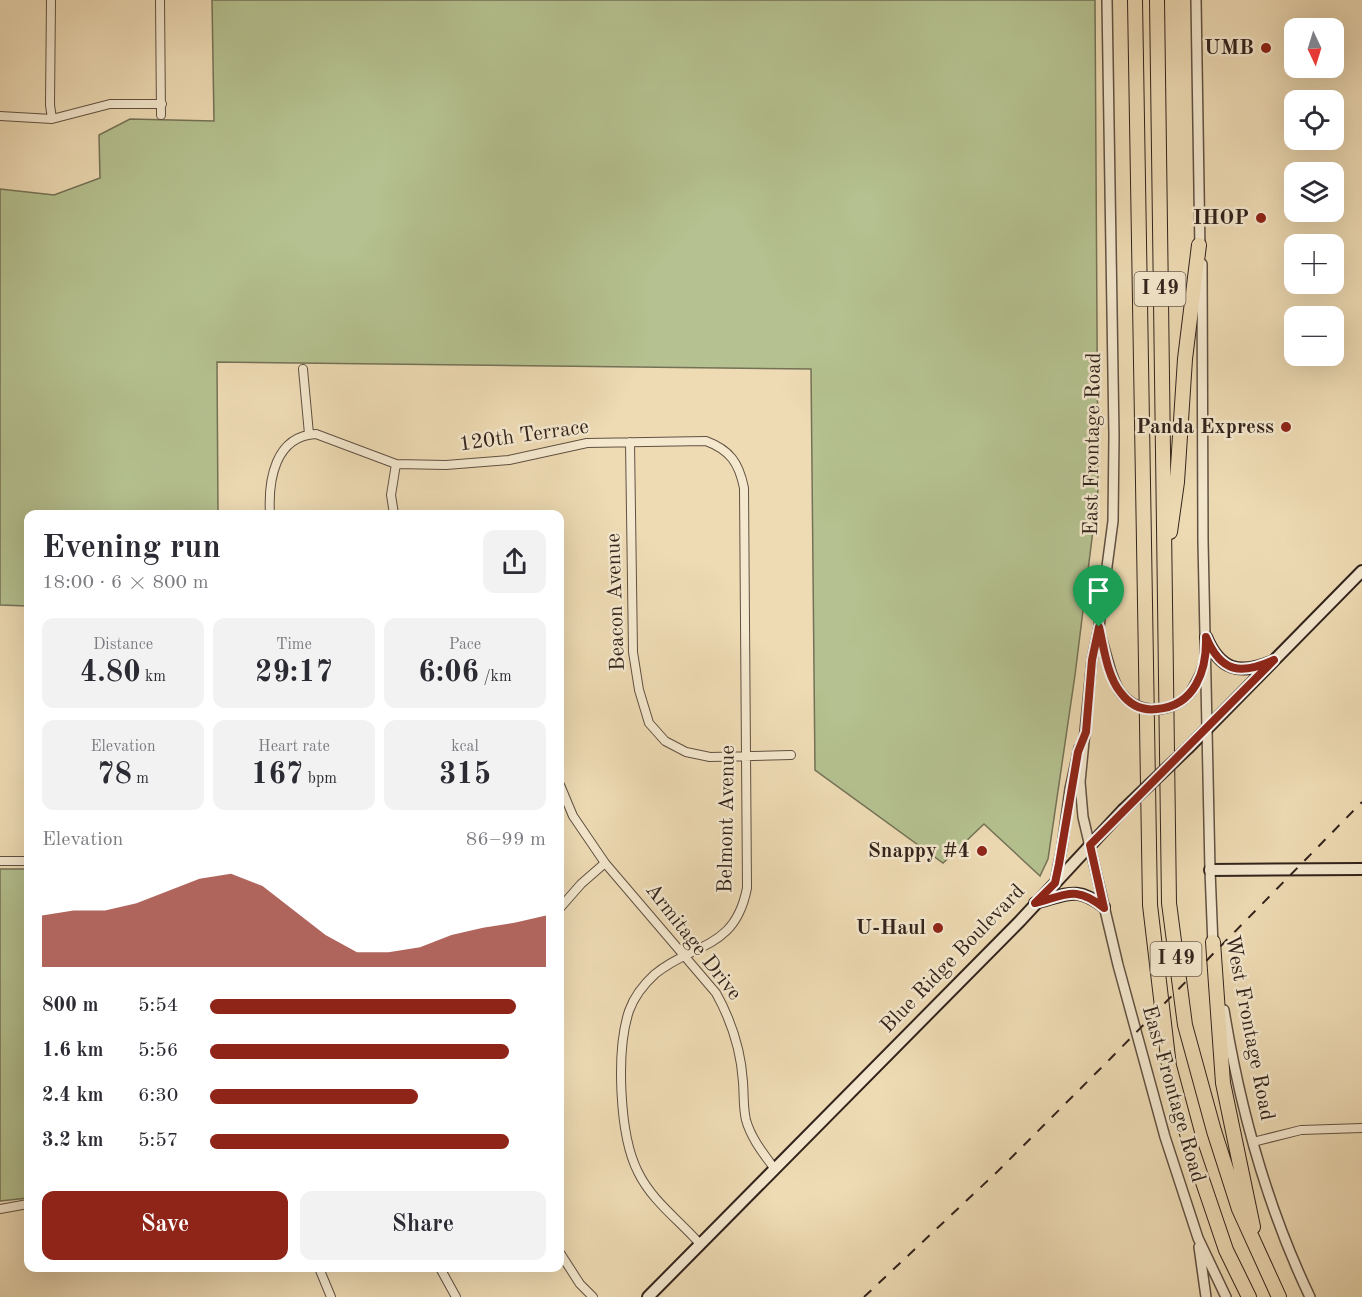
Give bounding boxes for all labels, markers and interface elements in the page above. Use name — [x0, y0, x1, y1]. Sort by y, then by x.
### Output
north arrow — [1284, 18, 1344, 78]
map controls — [1284, 18, 1344, 366]
place label: UMB — [1204, 38, 1254, 59]
marker: UMB — [1259, 41, 1273, 55]
button: locate — [1284, 90, 1344, 150]
button: layers — [1284, 162, 1344, 222]
place label: IHOP — [1193, 208, 1249, 229]
marker: IHOP — [1254, 211, 1268, 225]
button: + — [1284, 234, 1344, 294]
road number: I 49 — [1134, 272, 1186, 306]
button: − — [1284, 306, 1344, 366]
street label: East Frontage Road — [1081, 352, 1105, 536]
street label: 120th Terrace — [458, 416, 590, 456]
place label: Panda Express — [1136, 417, 1274, 438]
marker: Panda Express — [1279, 420, 1293, 434]
button: share — [483, 530, 546, 593]
text: Evening run — [42, 532, 221, 565]
street label: Beacon Avenue — [603, 533, 629, 671]
pin — [1073, 565, 1124, 627]
text: 18:00 · 6 × 800 m — [42, 573, 209, 593]
icon: arrive — [1082, 574, 1115, 607]
text: Distance — [93, 637, 153, 653]
text: Time — [276, 637, 312, 653]
text: Pace — [449, 637, 481, 653]
text: 4.80 — [80, 658, 141, 688]
text: 29:17 — [255, 658, 333, 688]
text: 6:06 — [418, 658, 479, 688]
text: km — [141, 669, 166, 685]
text: /km — [479, 669, 512, 685]
text: Elevation — [90, 739, 156, 755]
text: Heart rate — [258, 739, 330, 755]
text: kcal — [451, 739, 479, 755]
street label: Belmont Avenue — [715, 745, 739, 893]
text: 78 — [97, 760, 132, 790]
text: 167 — [251, 760, 303, 790]
text: 315 — [439, 760, 491, 790]
text: m — [132, 771, 149, 787]
text: bpm — [303, 771, 337, 787]
text: Elevation — [42, 830, 123, 850]
text: 86–99 m — [466, 830, 546, 850]
place label: Snappy #4 — [868, 841, 970, 862]
marker: Snappy #4 — [975, 844, 989, 858]
street label: Armitage Drive — [641, 880, 745, 1004]
street label: Blue Ridge Boulevard — [877, 881, 1029, 1037]
place label: U-Haul — [856, 918, 926, 939]
marker: U-Haul — [931, 921, 945, 935]
street label: West Frontage Road — [1221, 934, 1277, 1122]
road number: I 49 — [1150, 942, 1202, 976]
text: 800 m — [42, 996, 98, 1016]
text: 5:54 — [138, 996, 178, 1016]
street label: East Frontage Road — [1138, 1003, 1208, 1185]
text: 1.6 km — [42, 1041, 104, 1061]
text: 5:56 — [138, 1041, 178, 1061]
text: 2.4 km — [42, 1086, 104, 1106]
text: 6:30 — [138, 1086, 178, 1106]
text: 3.2 km — [42, 1131, 104, 1151]
text: 5:57 — [138, 1131, 178, 1151]
button: Save — [42, 1191, 288, 1260]
button: Share — [300, 1191, 546, 1260]

